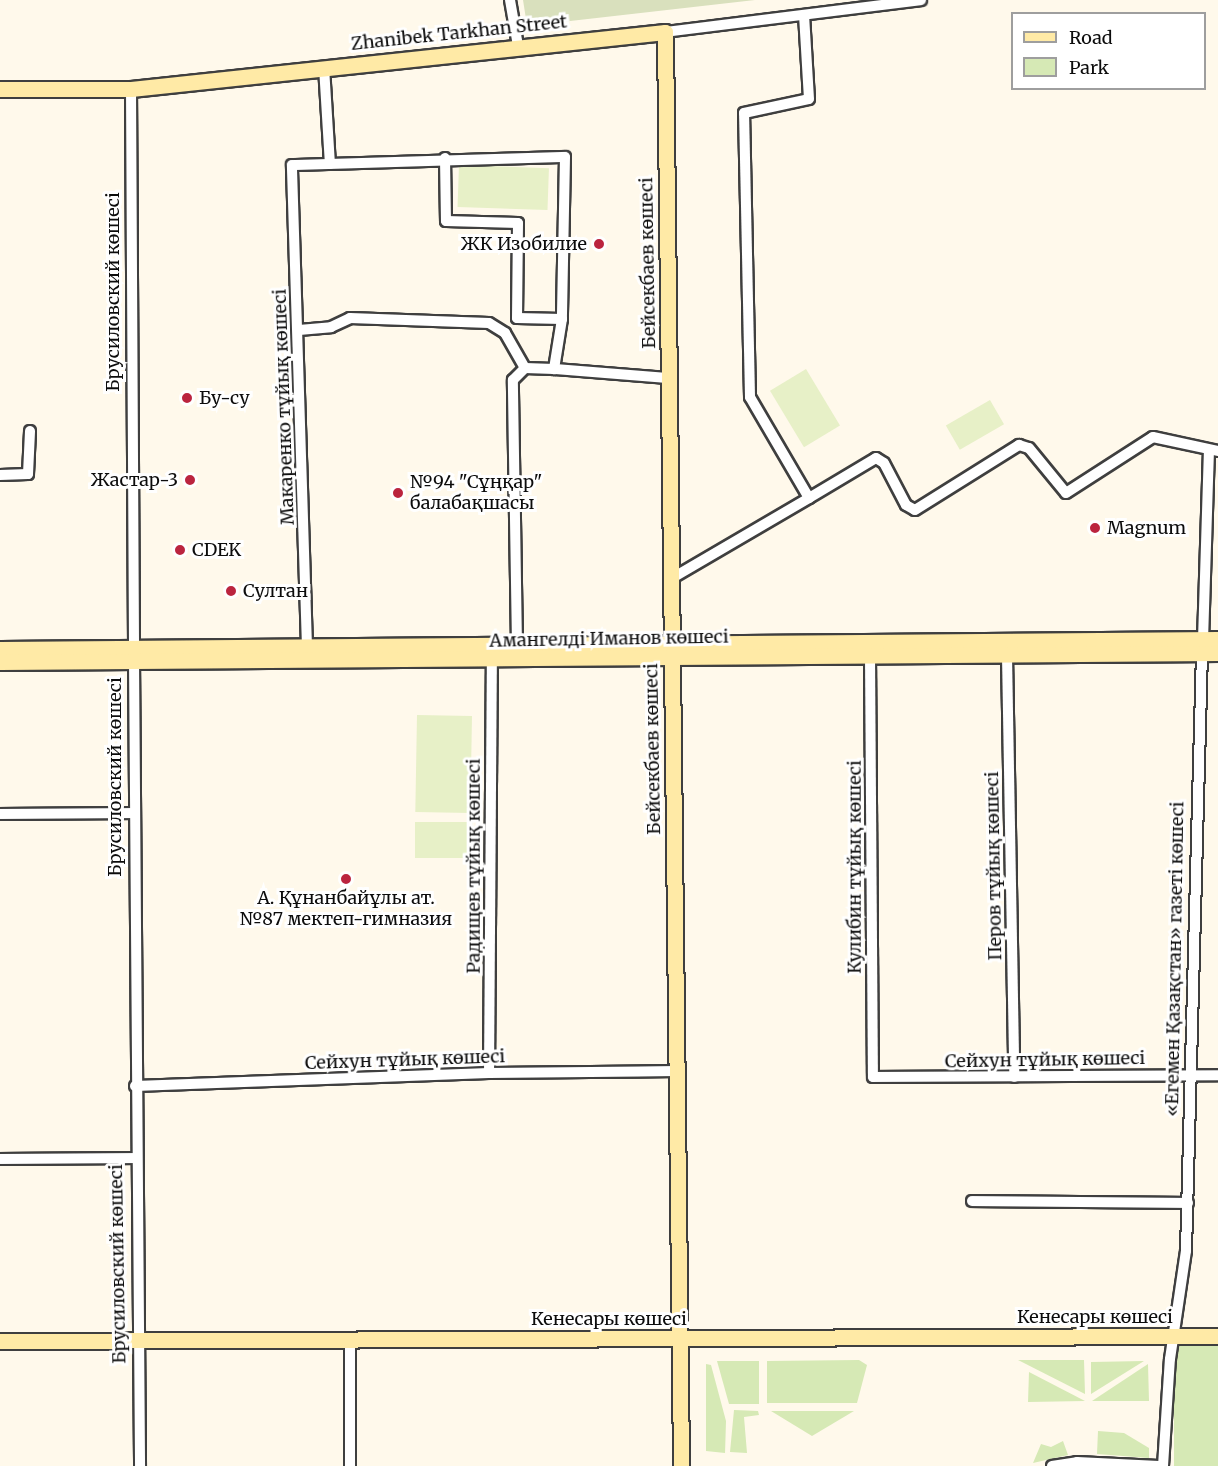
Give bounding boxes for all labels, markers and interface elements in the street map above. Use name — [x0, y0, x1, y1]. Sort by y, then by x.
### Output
street label: Zhanibek Tarkhan Street — [350, 11, 568, 55]
legend — [1011, 12, 1206, 90]
text: Road — [1069, 26, 1113, 49]
text: Park — [1069, 56, 1109, 79]
street label: Бейсекбаев көшесі — [636, 177, 660, 349]
street label: Брусиловский көшесі — [102, 192, 124, 392]
place label: ЖК Изобилие — [461, 233, 587, 255]
marker: ЖК Изобилие — [592, 237, 606, 251]
street label: Макаренко тұйық көшесі — [269, 289, 299, 525]
place label: Бу-су — [199, 387, 250, 409]
marker: Бу-су — [180, 391, 194, 405]
place label: Жастар-3 — [91, 469, 178, 491]
place label: №94 "Сұңқар" балабақшасы — [410, 472, 542, 514]
marker: Жастар-3 — [183, 473, 197, 487]
marker: №94 "Сұңқар" балабақшасы — [391, 486, 405, 500]
place label: Magnum — [1107, 517, 1186, 539]
marker: Magnum — [1088, 521, 1102, 535]
place label: CDEK — [192, 539, 241, 561]
marker: CDEK — [173, 543, 187, 557]
place label: Султан — [243, 580, 308, 602]
marker: Султан — [224, 584, 238, 598]
street label: Амангелді Иманов көшесі — [489, 626, 729, 652]
street label: Бейсекбаев көшесі — [641, 663, 665, 835]
street label: Брусиловский көшесі — [104, 677, 126, 877]
street label: Радищев тұйық көшесі — [463, 758, 485, 974]
street label: Кулибин тұйық көшесі — [844, 760, 866, 974]
street label: Перов тұйық көшесі — [982, 771, 1006, 961]
street label: «Егемен Қазақстан» газеті көшесі — [1161, 801, 1189, 1117]
marker: А. Құнанбайұлы ат. №87 мектеп-гимназия — [339, 872, 353, 886]
place label: А. Құнанбайұлы ат. №87 мектеп-гимназия — [240, 888, 452, 930]
street label: Сейхун тұйық көшесі — [304, 1046, 506, 1074]
street label: Сейхун тұйық көшесі — [945, 1047, 1145, 1073]
street label: Брусиловский көшесі — [105, 1164, 131, 1364]
street label: Кенесары көшесі — [1017, 1306, 1173, 1328]
street label: Кенесары көшесі — [531, 1308, 687, 1330]

